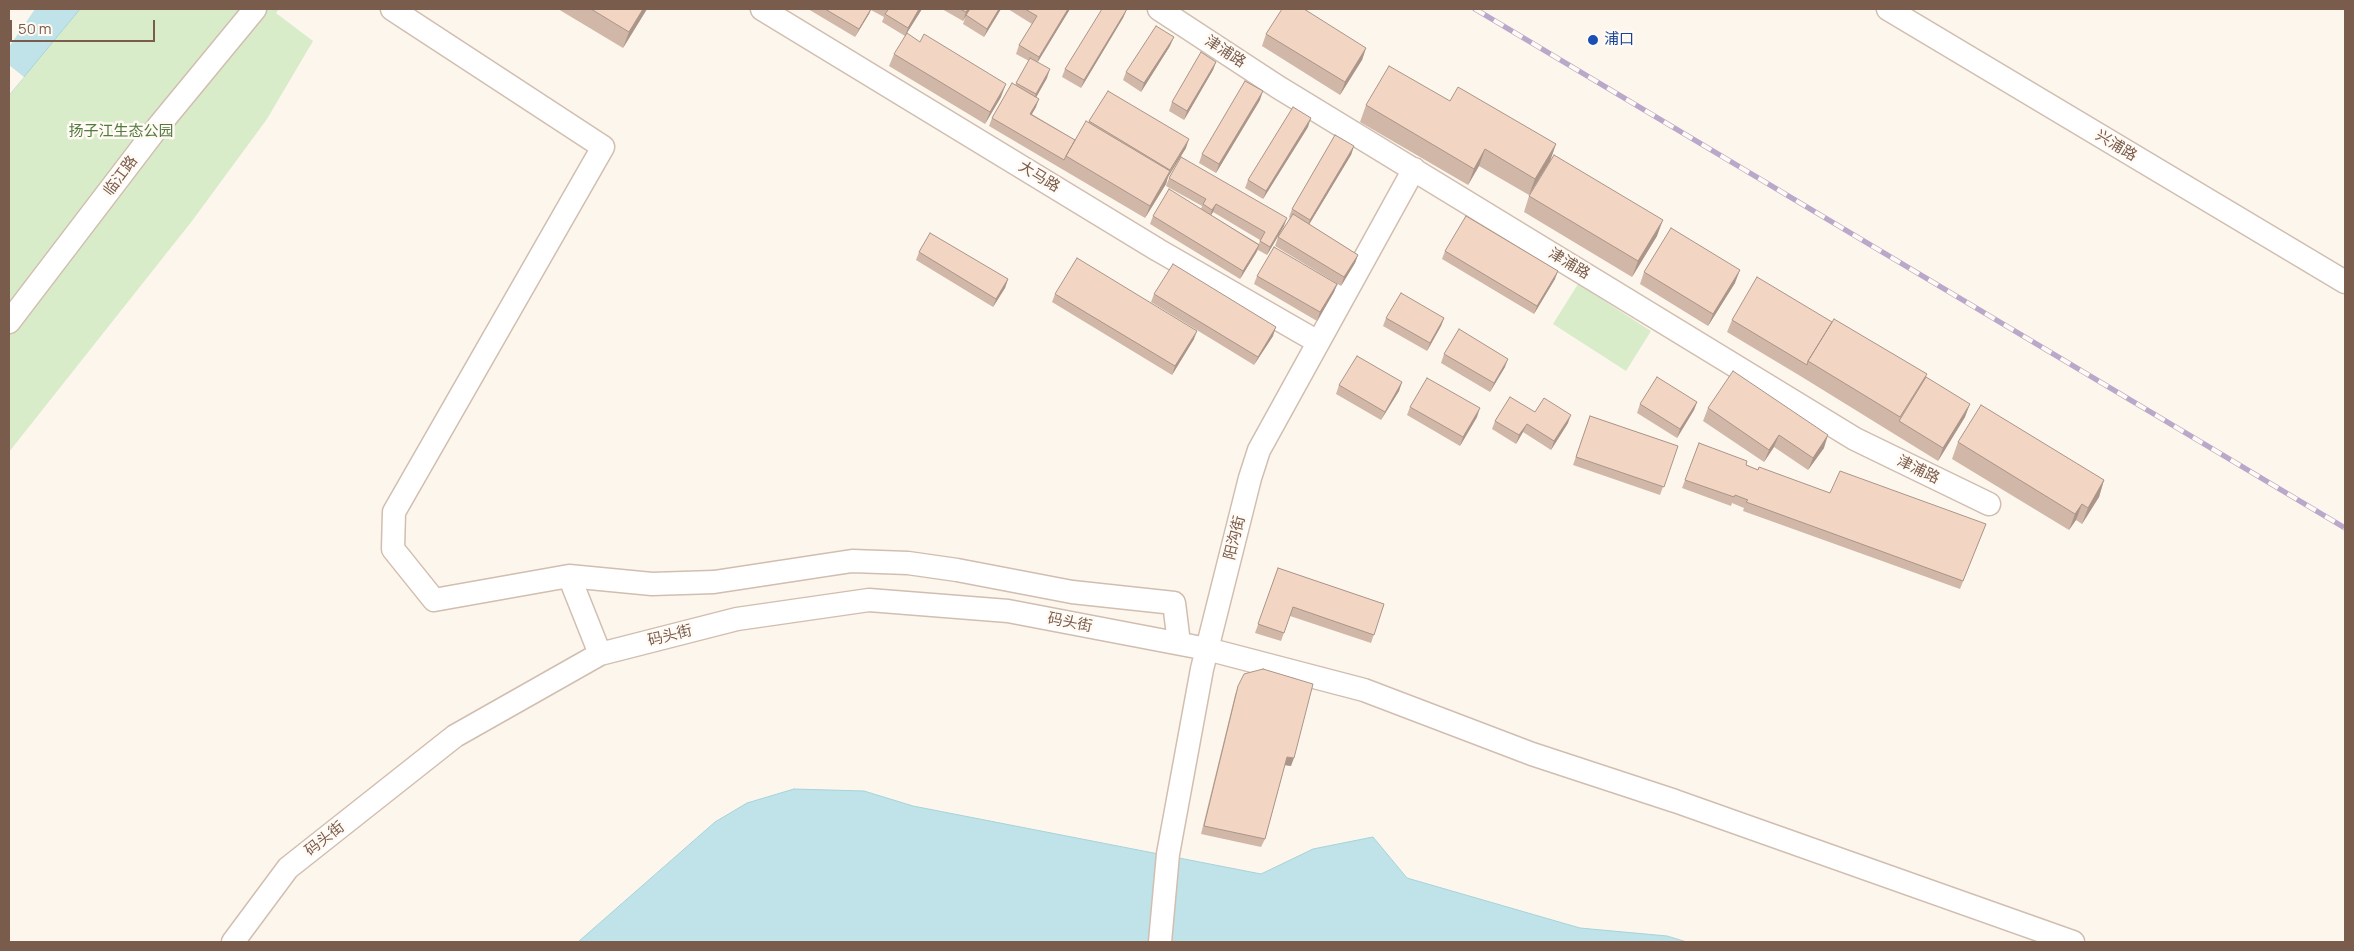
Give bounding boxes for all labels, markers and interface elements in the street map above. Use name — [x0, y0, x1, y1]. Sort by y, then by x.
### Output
scale bar — [12, 10, 158, 42]
text: 50 m — [18, 18, 52, 39]
place label: 浦口 — [1604, 31, 1634, 49]
street label: 津浦路 — [1201, 32, 1249, 72]
marker: 浦口 — [1586, 33, 1600, 47]
park label: 扬子江生态公园 — [69, 123, 173, 141]
street label: 兴浦路 — [2092, 127, 2140, 165]
street label: 临江路 — [100, 153, 142, 199]
street label: 大马路 — [1015, 158, 1063, 196]
street label: 津浦路 — [1545, 245, 1593, 283]
street label: 津浦路 — [1894, 452, 1942, 488]
street label: 阳沟街 — [1221, 514, 1249, 562]
street label: 码头街 — [1046, 610, 1094, 636]
street label: 码头街 — [646, 622, 694, 650]
street label: 码头街 — [302, 818, 348, 860]

